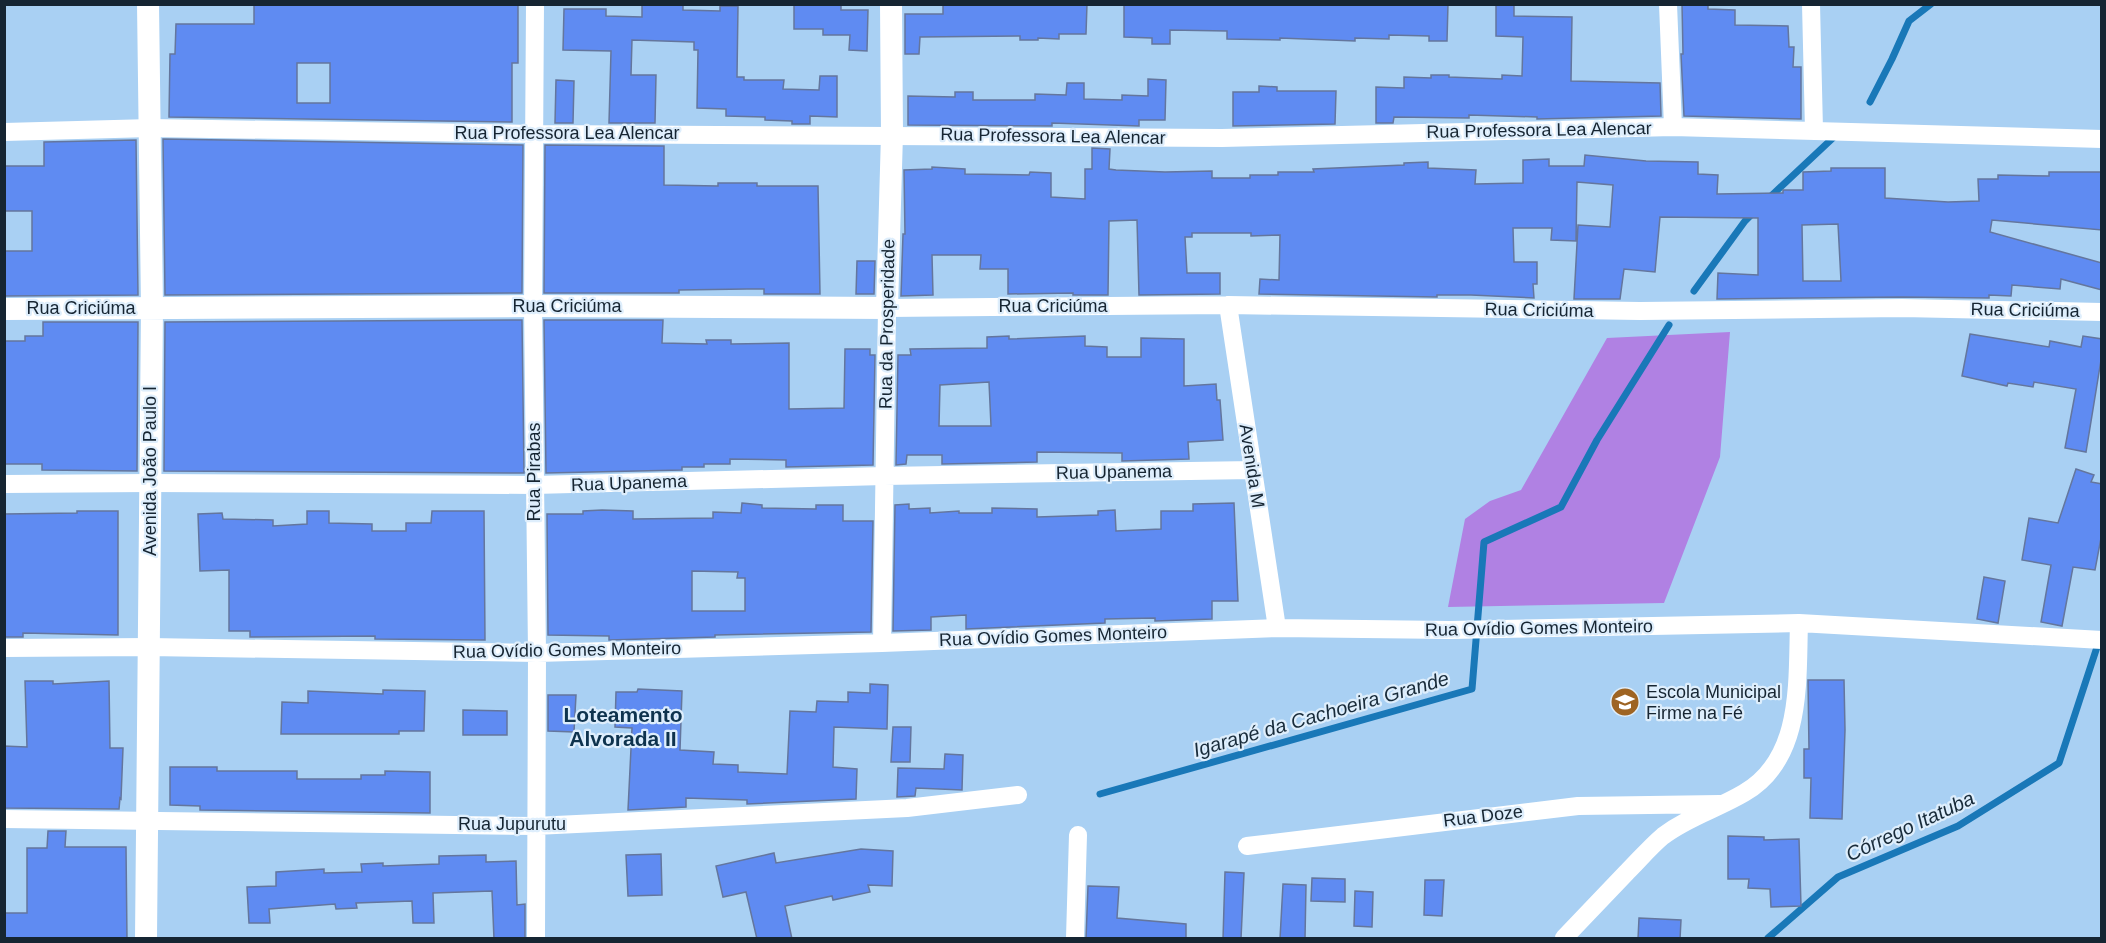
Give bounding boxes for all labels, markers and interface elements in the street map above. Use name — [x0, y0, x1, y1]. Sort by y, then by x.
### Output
street label: Rua Professora Lea Alencar — [1426, 118, 1652, 142]
street label: Rua Professora Lea Alencar — [454, 123, 680, 143]
street label: Rua Professora Lea Alencar — [940, 124, 1166, 148]
street label: Rua da Prosperidade — [876, 239, 898, 409]
street label: Rua Criciúma — [512, 296, 623, 316]
street label: Rua Criciúma — [998, 296, 1109, 316]
street label: Rua Criciúma — [26, 298, 137, 318]
street label: Rua Criciúma — [1484, 299, 1595, 321]
street label: Rua Criciúma — [1970, 299, 2081, 321]
street label: Avenida João Paulo I — [140, 386, 160, 556]
street label: Rua Pirabas — [524, 422, 544, 522]
street label: Avenida M — [1235, 423, 1269, 509]
street label: Rua Upanema — [1056, 461, 1173, 483]
street label: Rua Upanema — [571, 471, 688, 495]
street label: Rua Ovídio Gomes Monteiro — [1425, 616, 1653, 640]
street label: Rua Ovídio Gomes Monteiro — [939, 622, 1167, 650]
street label: Rua Ovídio Gomes Monteiro — [453, 638, 681, 662]
water label: Igarapé da Cachoeira Grande — [1191, 667, 1451, 761]
place label: Escola Municipal Firme na Fé — [1646, 682, 1781, 723]
school or university icon: Escola Municipal Firme na Fé — [1609, 686, 1641, 718]
district label: Loteamento Alvorada II — [563, 703, 683, 750]
water label: Córrego Itatuba — [1842, 787, 1978, 865]
street label: Rua Doze — [1442, 801, 1524, 831]
street label: Rua Jupurutu — [458, 814, 566, 834]

